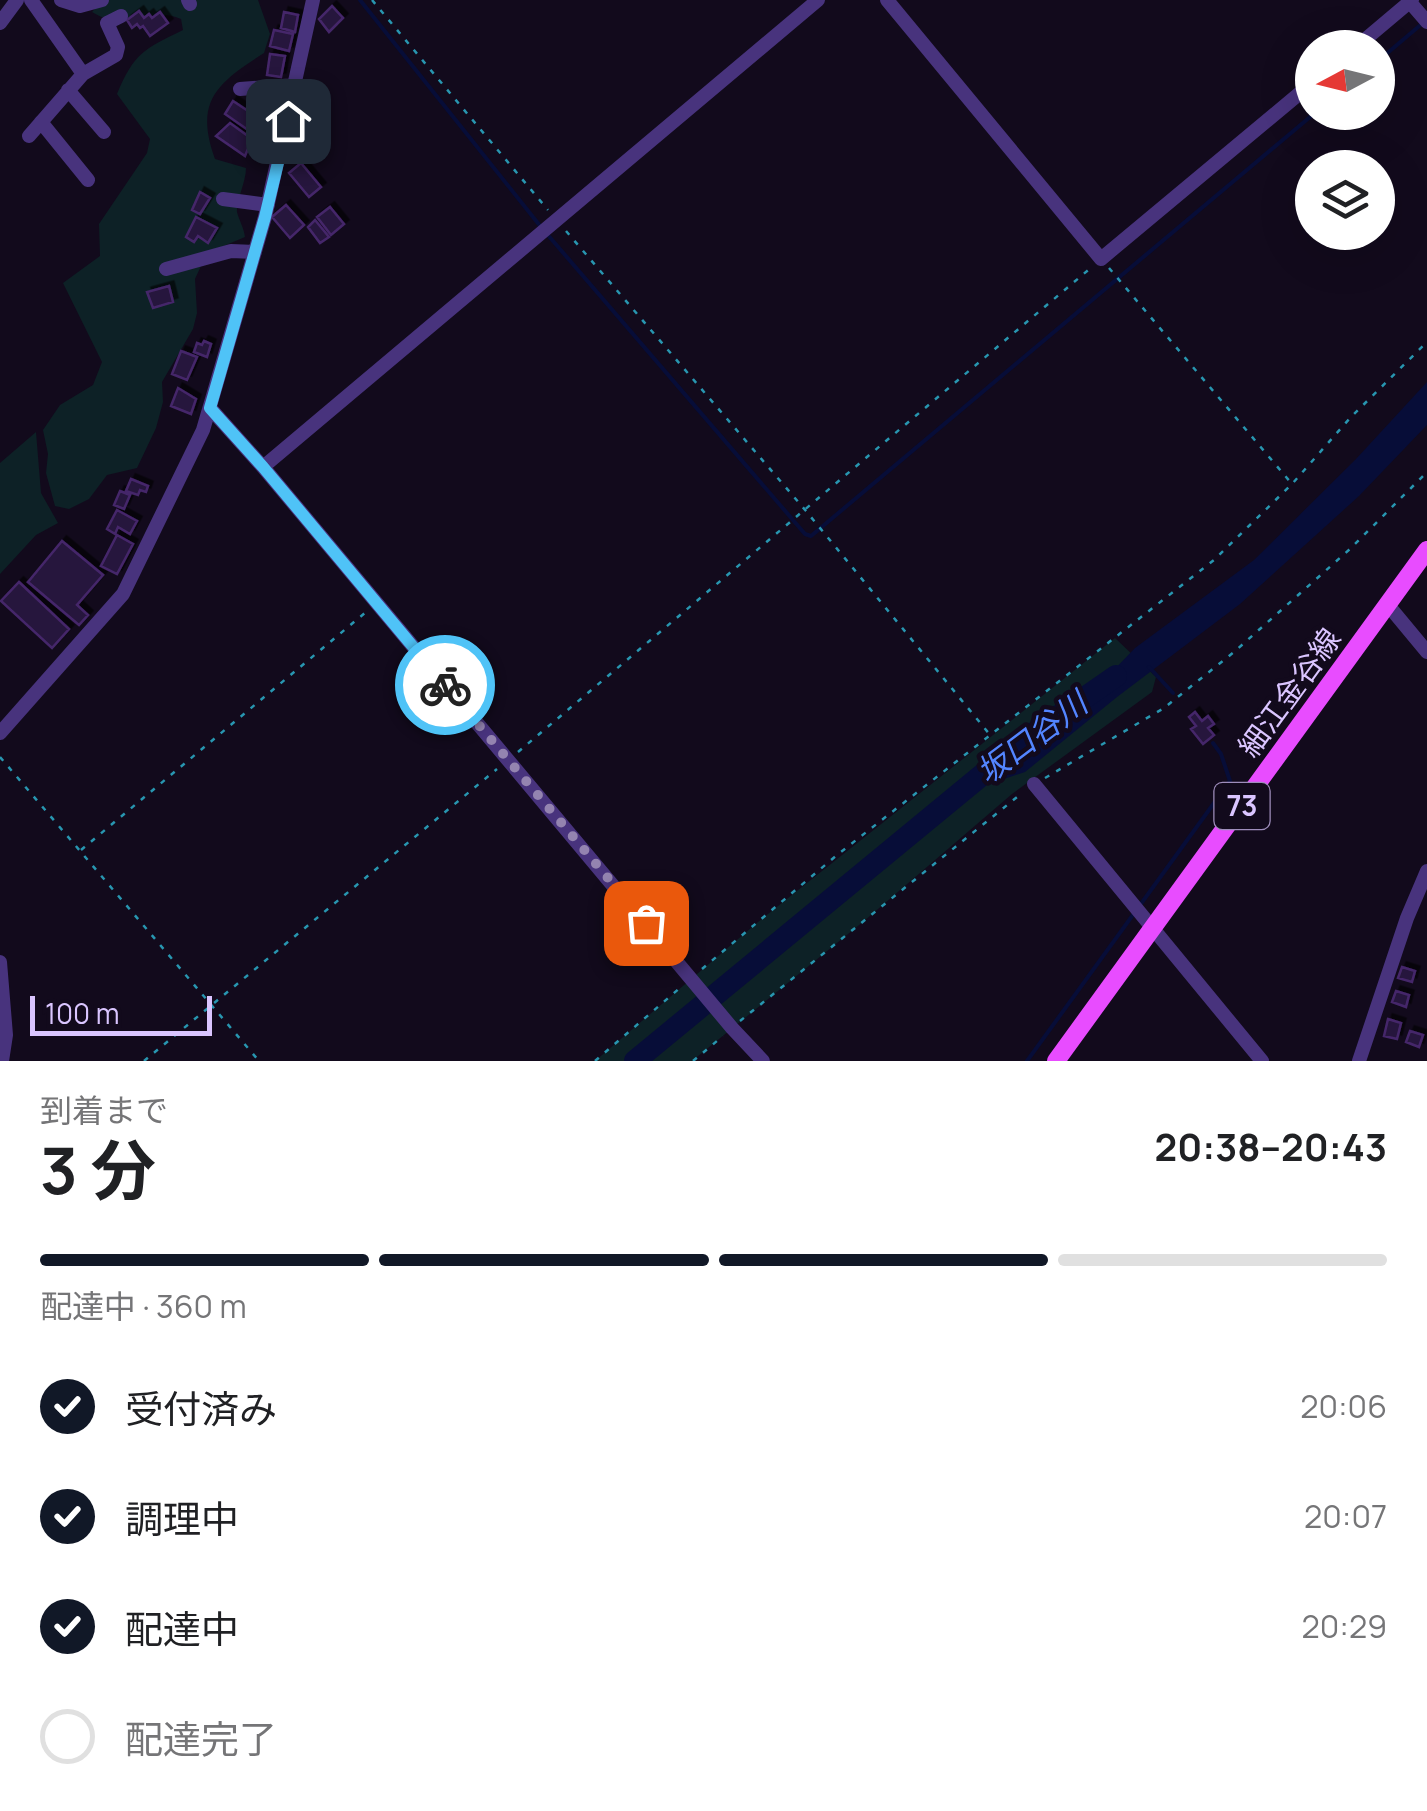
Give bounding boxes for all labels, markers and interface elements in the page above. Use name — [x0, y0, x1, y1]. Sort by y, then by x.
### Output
north arrow — [1295, 30, 1395, 130]
map controls — [1295, 30, 1395, 250]
pin — [246, 79, 331, 164]
icon: home — [261, 94, 316, 149]
button: layers — [1295, 150, 1395, 250]
street label: 細江金谷線 — [1228, 619, 1349, 765]
courier — [395, 635, 495, 735]
icon: bike — [418, 658, 473, 713]
water label: 坂口谷川 — [967, 679, 1098, 793]
road number: 73 — [1214, 783, 1270, 829]
pin — [604, 881, 689, 966]
icon: bag — [619, 896, 674, 951]
scale bar — [30, 991, 212, 1036]
text: 100 m — [45, 994, 119, 1032]
text: 到着まで — [40, 1088, 168, 1132]
text: 20:38–20:43 — [1155, 1120, 1387, 1172]
text: 3 分 — [40, 1125, 156, 1214]
text: 配達中 · 360 m — [40, 1284, 247, 1328]
icon: check — [40, 1379, 95, 1434]
text: 受付済み — [125, 1382, 277, 1434]
text: 20:06 — [1300, 1384, 1387, 1428]
icon: check — [40, 1489, 95, 1544]
text: 調理中 — [125, 1492, 239, 1544]
text: 20:07 — [1304, 1494, 1387, 1538]
icon: check — [40, 1599, 95, 1654]
text: 配達中 — [125, 1602, 239, 1654]
text: 20:29 — [1302, 1604, 1387, 1648]
text: 配達完了 — [125, 1712, 277, 1764]

